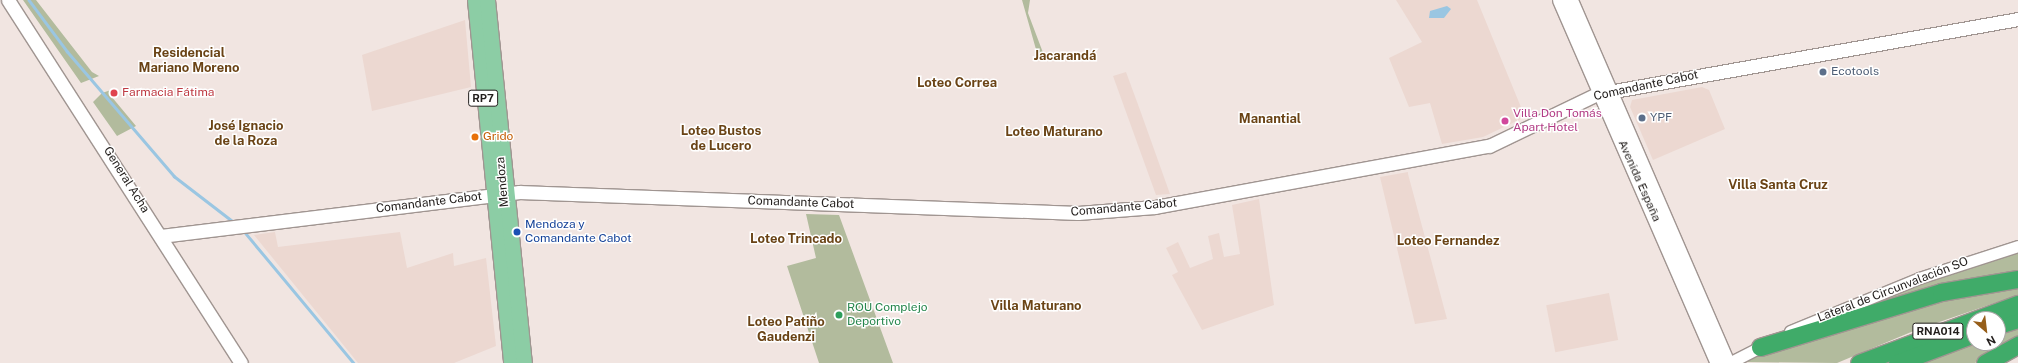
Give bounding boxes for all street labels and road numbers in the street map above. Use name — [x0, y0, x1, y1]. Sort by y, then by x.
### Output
street label: Comandante Cabot — [1592, 68, 1700, 104]
road number: RP7 — [468, 89, 498, 107]
street label: Avenida España — [1615, 138, 1663, 224]
street label: General Acha — [100, 144, 152, 216]
street label: Mendoza — [494, 156, 512, 208]
street label: Comandante Cabot — [375, 189, 483, 217]
street label: Comandante Cabot — [747, 194, 855, 212]
street label: Comandante Cabot — [1070, 196, 1178, 220]
street label: Lateral de Circunvalación SO — [1815, 254, 1971, 326]
road number: RNA014 — [1912, 322, 1964, 340]

